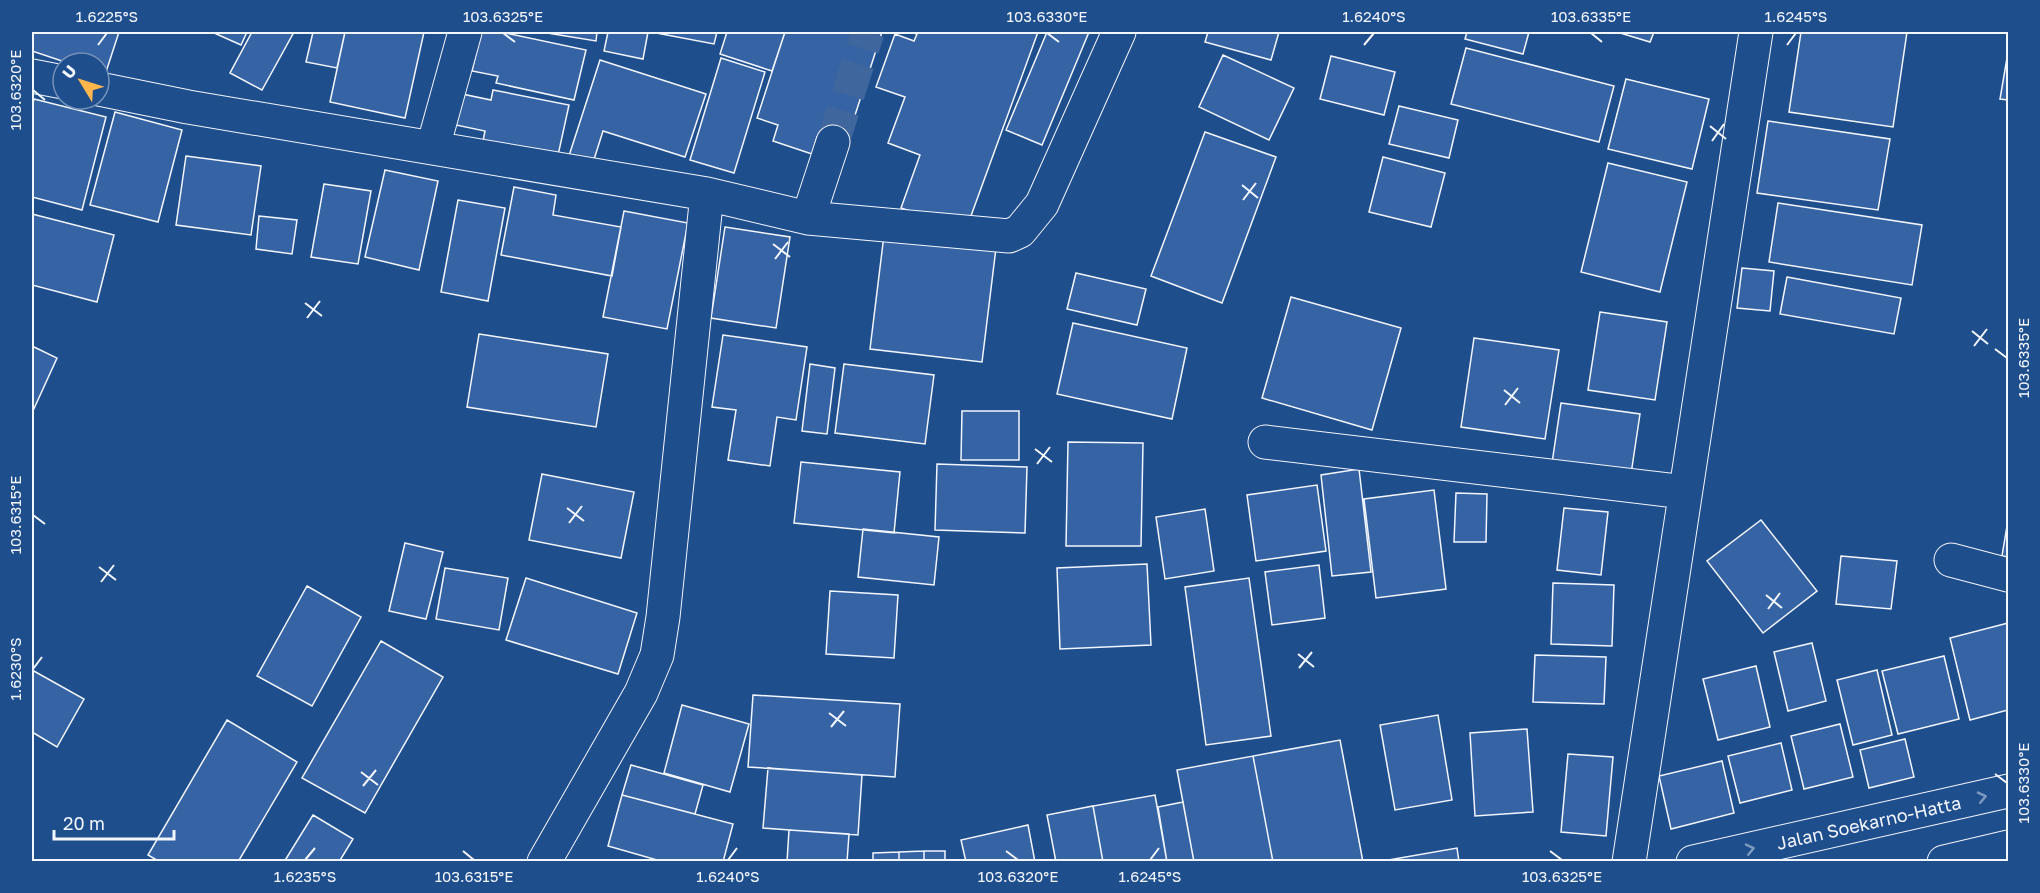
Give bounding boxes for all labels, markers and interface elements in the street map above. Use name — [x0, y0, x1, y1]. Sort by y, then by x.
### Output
text: 1.6225°S — [76, 7, 138, 25]
text: 103.6325°E — [463, 7, 543, 25]
text: 103.6330°E — [1007, 7, 1087, 25]
text: 1.6240°S — [1342, 7, 1406, 25]
text: 103.6335°E — [1551, 7, 1631, 25]
text: 1.6245°S — [1765, 7, 1827, 25]
text: 103.6320°E — [6, 50, 24, 130]
north arrow — [51, 51, 111, 111]
text: U — [58, 61, 81, 83]
text: 103.6335°E — [2014, 318, 2032, 398]
text: 103.6315°E — [6, 476, 24, 554]
text: 1.6230°S — [6, 637, 24, 701]
text: 103.6330°E — [2014, 743, 2032, 823]
street label: Jalan Soekarno-Hatta — [1774, 791, 1963, 854]
one-way arrow — [1976, 791, 1986, 804]
scale bar — [54, 803, 174, 841]
text: 20 m — [63, 812, 105, 834]
one-way arrow — [1745, 843, 1755, 856]
text: 1.6235°S — [274, 867, 336, 885]
text: 103.6315°E — [435, 867, 513, 885]
text: 1.6240°S — [696, 867, 760, 885]
text: 103.6320°E — [978, 867, 1058, 885]
text: 1.6245°S — [1119, 867, 1181, 885]
text: 103.6325°E — [1522, 867, 1602, 885]

